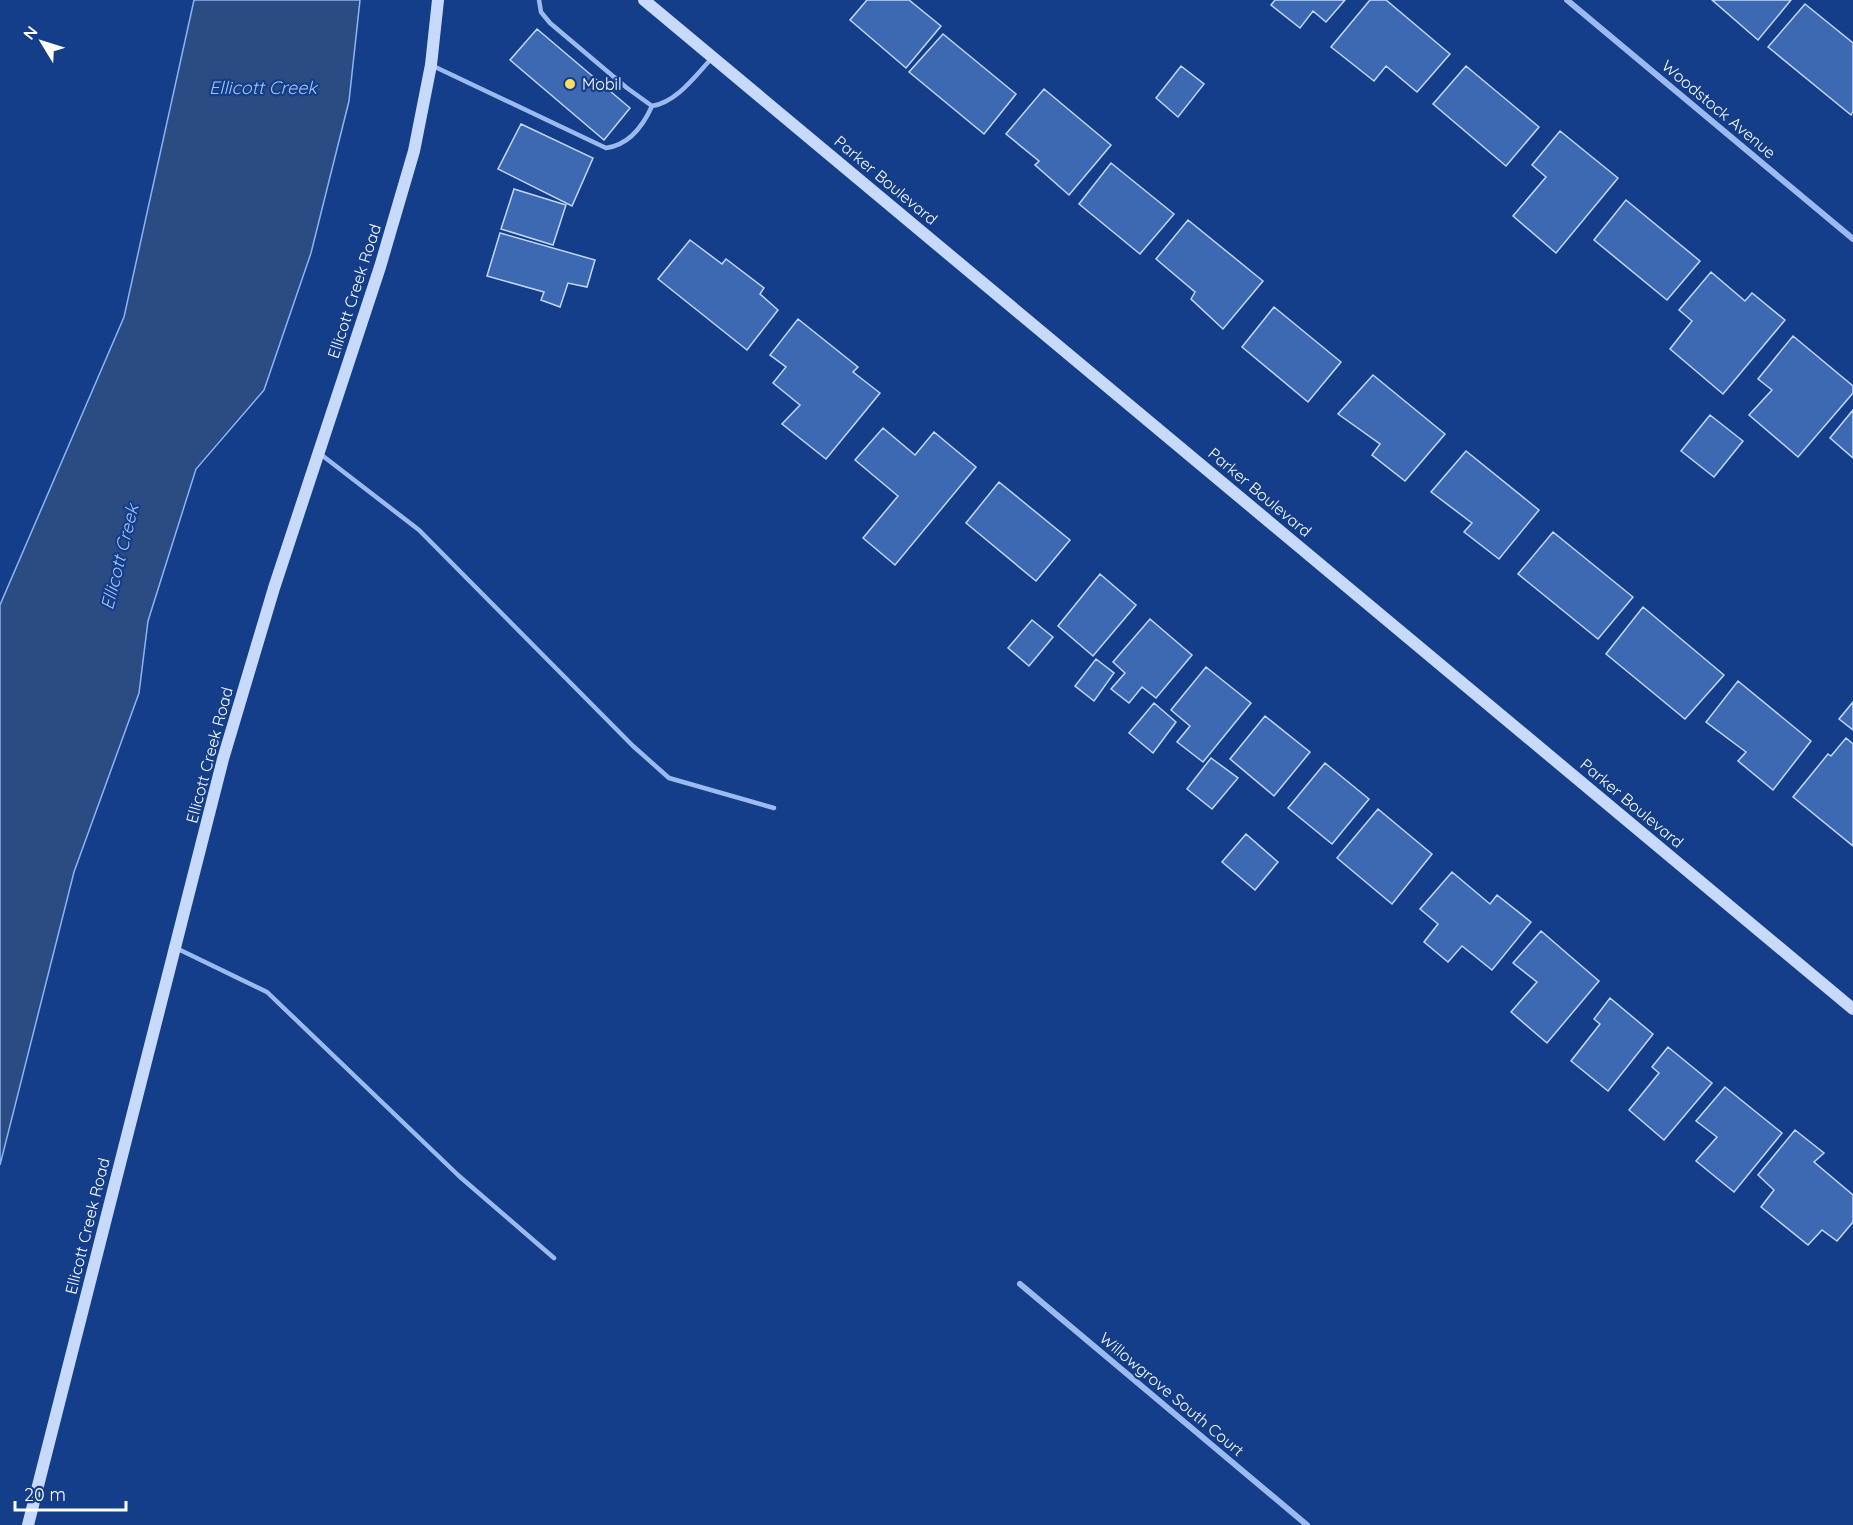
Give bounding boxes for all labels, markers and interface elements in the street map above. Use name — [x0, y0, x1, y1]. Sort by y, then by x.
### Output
north arrow — [12, 12, 72, 72]
text: N — [19, 22, 42, 44]
street label: Woodstock Avenue — [1658, 55, 1780, 163]
place label: Mobil — [582, 74, 622, 94]
water label: Ellicott Creek — [209, 76, 318, 99]
marker: Mobil — [563, 77, 577, 91]
street label: Parker Boulevard — [830, 131, 942, 229]
street label: Ellicott Creek Road — [323, 221, 385, 361]
street label: Parker Boulevard — [1204, 443, 1316, 541]
water label: Ellicott Creek — [95, 500, 144, 612]
street label: Ellicott Creek Road — [181, 685, 237, 825]
street label: Parker Boulevard — [1576, 754, 1688, 852]
street label: Ellicott Creek Road — [60, 1156, 114, 1296]
street label: Willowgrove South Court — [1096, 1328, 1248, 1460]
scale bar — [15, 1474, 126, 1512]
text: 20 m — [24, 1483, 66, 1506]

